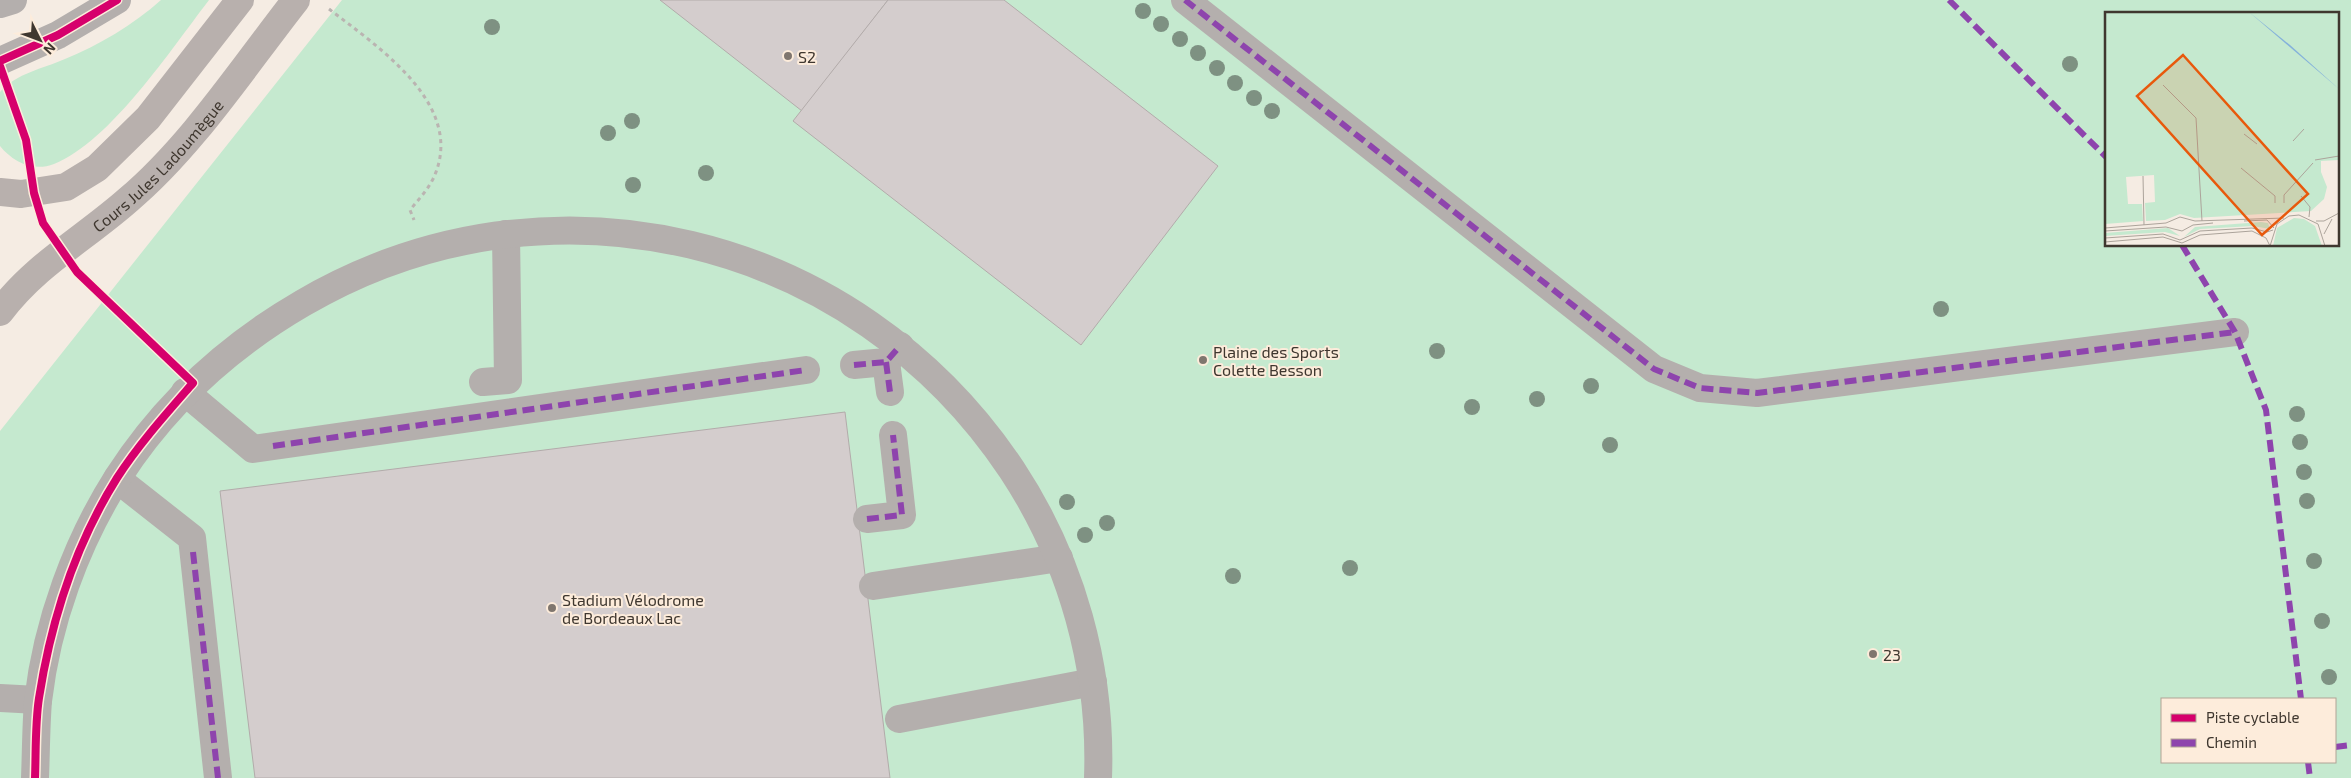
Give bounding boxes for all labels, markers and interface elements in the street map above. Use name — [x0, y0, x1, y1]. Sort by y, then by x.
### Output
inset map — [2105, 12, 2338, 246]
north arrow — [15, 15, 65, 65]
text: N — [40, 40, 60, 58]
place label: S2 — [798, 47, 816, 66]
marker: S2 — [782, 50, 794, 62]
street label: Cours Jules Ladoumègue — [88, 95, 227, 235]
place label: Plaine des Sports Colette Besson — [1213, 342, 1339, 379]
marker: Plaine des Sports Colette Besson — [1197, 354, 1209, 366]
place label: Stadium Vélodrome de Bordeaux Lac — [562, 590, 704, 627]
marker: Stadium Vélodrome de Bordeaux Lac — [546, 602, 558, 614]
place label: 23 — [1883, 645, 1901, 664]
marker: 23 — [1867, 648, 1879, 660]
legend — [2161, 698, 2336, 763]
text: Piste cyclable — [2206, 708, 2300, 726]
text: Chemin — [2206, 733, 2257, 751]

